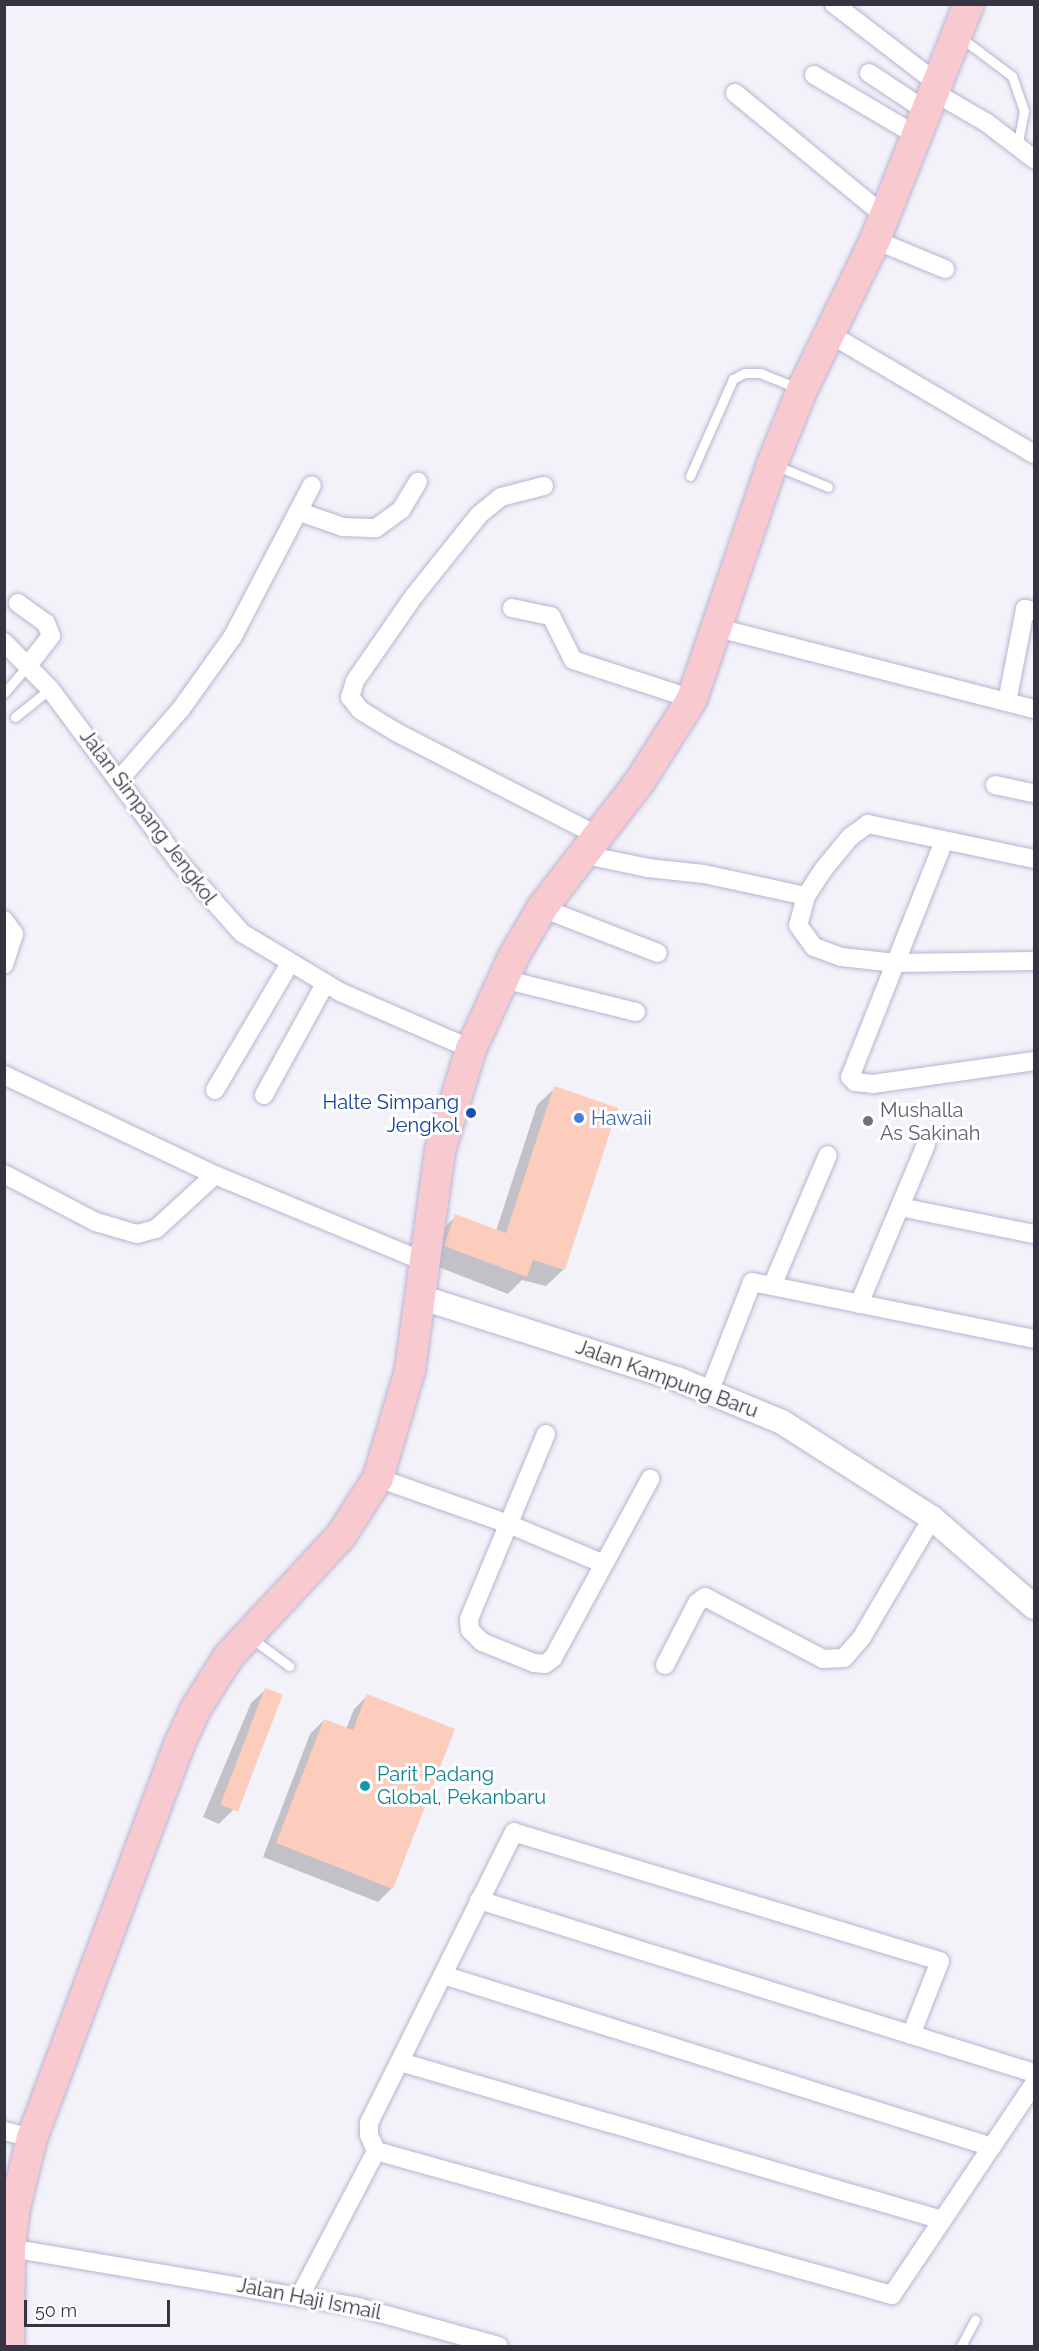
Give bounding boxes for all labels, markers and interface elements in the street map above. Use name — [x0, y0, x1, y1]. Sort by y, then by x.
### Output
street label: Jalan Simpang Jengkol — [74, 725, 222, 909]
place label: Halte Simpang Jengkol — [322, 1090, 459, 1137]
place label: Mushalla As Sakinah — [880, 1098, 980, 1145]
marker: Halte Simpang Jengkol — [464, 1106, 478, 1120]
place label: Hawaii — [591, 1106, 652, 1130]
marker: Hawaii — [572, 1111, 586, 1125]
marker: Mushalla As Sakinah — [861, 1114, 875, 1128]
street label: Jalan Kampung Baru — [573, 1335, 761, 1423]
place label: Parit Padang Global, Pekanbaru — [377, 1762, 546, 1809]
marker: Parit Padang Global, Pekanbaru — [358, 1779, 372, 1793]
street label: Jalan Haji Ismail — [235, 2273, 383, 2325]
scale bar — [27, 2288, 172, 2326]
text: 50 m — [35, 2300, 77, 2321]

